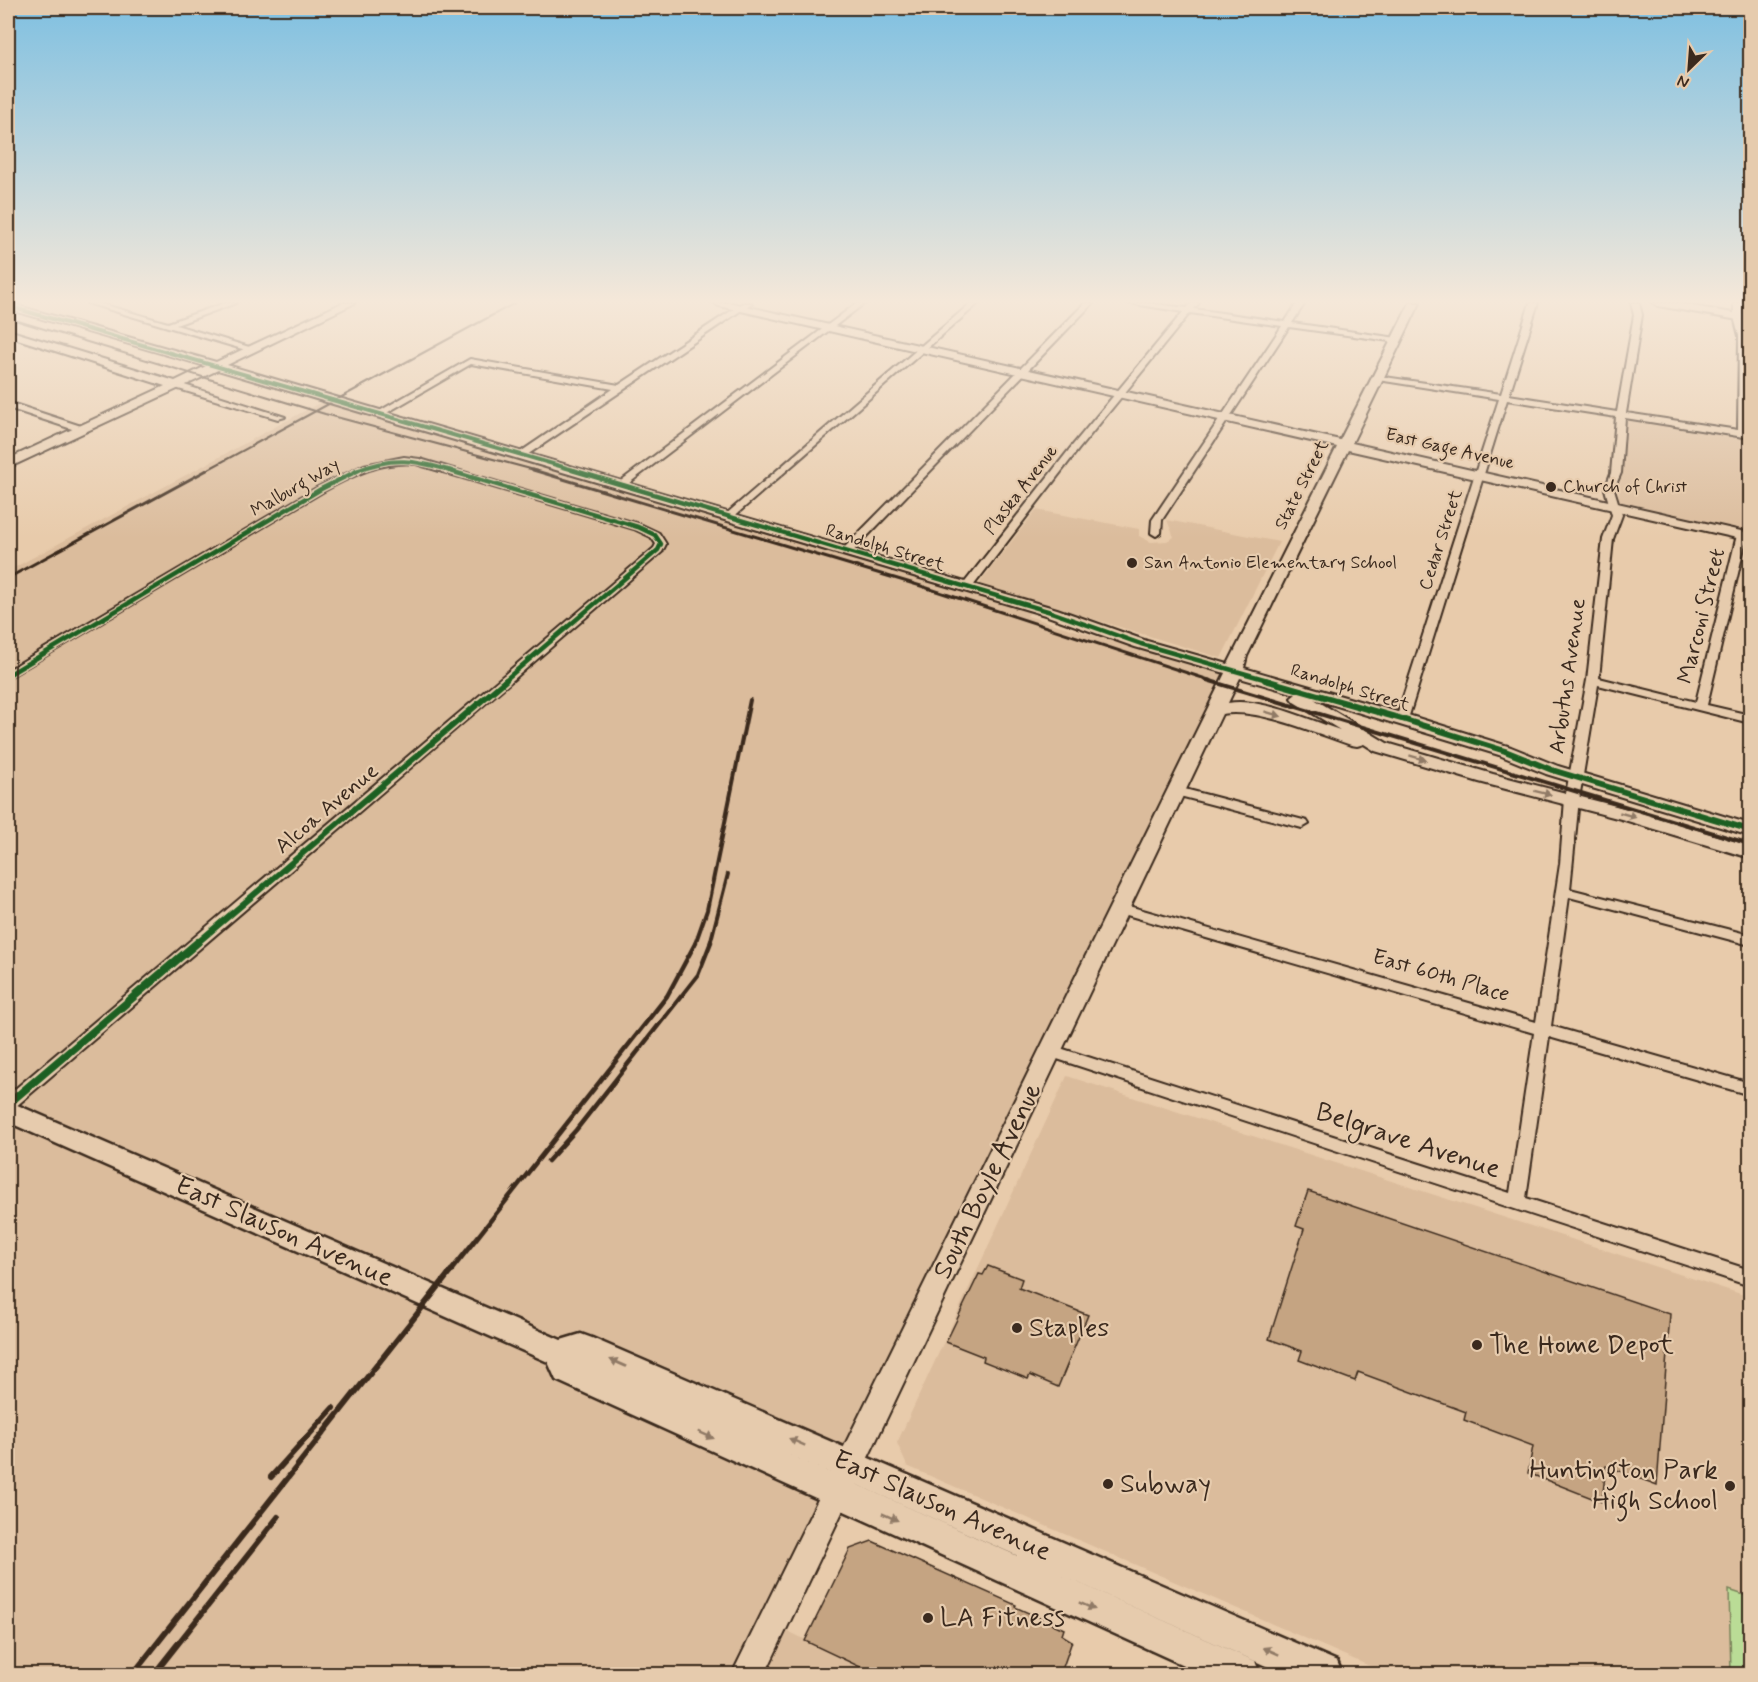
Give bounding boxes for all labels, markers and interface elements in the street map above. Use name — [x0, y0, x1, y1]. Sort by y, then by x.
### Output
north arrow — [1659, 39, 1719, 99]
text: N — [1674, 69, 1693, 93]
street label: East Gage Avenue — [1383, 422, 1517, 477]
street label: State Street — [1269, 436, 1335, 534]
street label: Plaska Avenue — [978, 440, 1064, 540]
street label: Malburg Way — [246, 453, 345, 525]
place label: Church of Christ — [1563, 475, 1688, 499]
marker: Church of Christ — [1544, 480, 1558, 494]
street label: Cedar Street — [1413, 486, 1469, 593]
street label: Randolph Street — [822, 518, 948, 578]
street label: Marconi Street — [1672, 545, 1732, 687]
place label: San Antonio Elementary School — [1144, 551, 1397, 575]
marker: San Antonio Elementary School — [1125, 556, 1139, 570]
street label: Arbutus Avenue — [1543, 596, 1593, 756]
street label: Randolph Street — [1287, 658, 1413, 718]
one-way arrow — [1264, 710, 1282, 719]
one-way arrow — [1409, 754, 1427, 763]
street label: Alcoa Avenue — [269, 757, 385, 861]
one-way arrow — [1534, 788, 1553, 798]
one-way arrow — [1619, 811, 1637, 820]
street label: East 60th Place — [1369, 943, 1513, 1009]
street label: South Boyle Avenue — [925, 1077, 1051, 1285]
street label: Belgrave Avenue — [1310, 1095, 1505, 1189]
street label: East Slauson Avenue — [170, 1168, 398, 1296]
place label: Staples — [1029, 1311, 1109, 1346]
marker: Staples — [1010, 1321, 1024, 1335]
place label: The Home Depot — [1489, 1328, 1674, 1363]
marker: The Home Depot — [1470, 1338, 1484, 1352]
one-way arrow — [610, 1359, 627, 1368]
one-way arrow — [697, 1430, 714, 1439]
one-way arrow — [788, 1438, 805, 1447]
street label: East Slauson Avenue — [828, 1442, 1056, 1570]
place label: Huntington Park High School — [1529, 1453, 1718, 1522]
place label: Subway — [1120, 1467, 1211, 1502]
marker: Subway — [1101, 1477, 1115, 1491]
marker: Huntington Park High School — [1723, 1479, 1737, 1493]
one-way arrow — [881, 1513, 899, 1522]
place label: LA Fitness — [940, 1601, 1065, 1636]
one-way arrow — [1078, 1601, 1096, 1611]
marker: LA Fitness — [921, 1611, 935, 1625]
one-way arrow — [1261, 1646, 1279, 1656]

